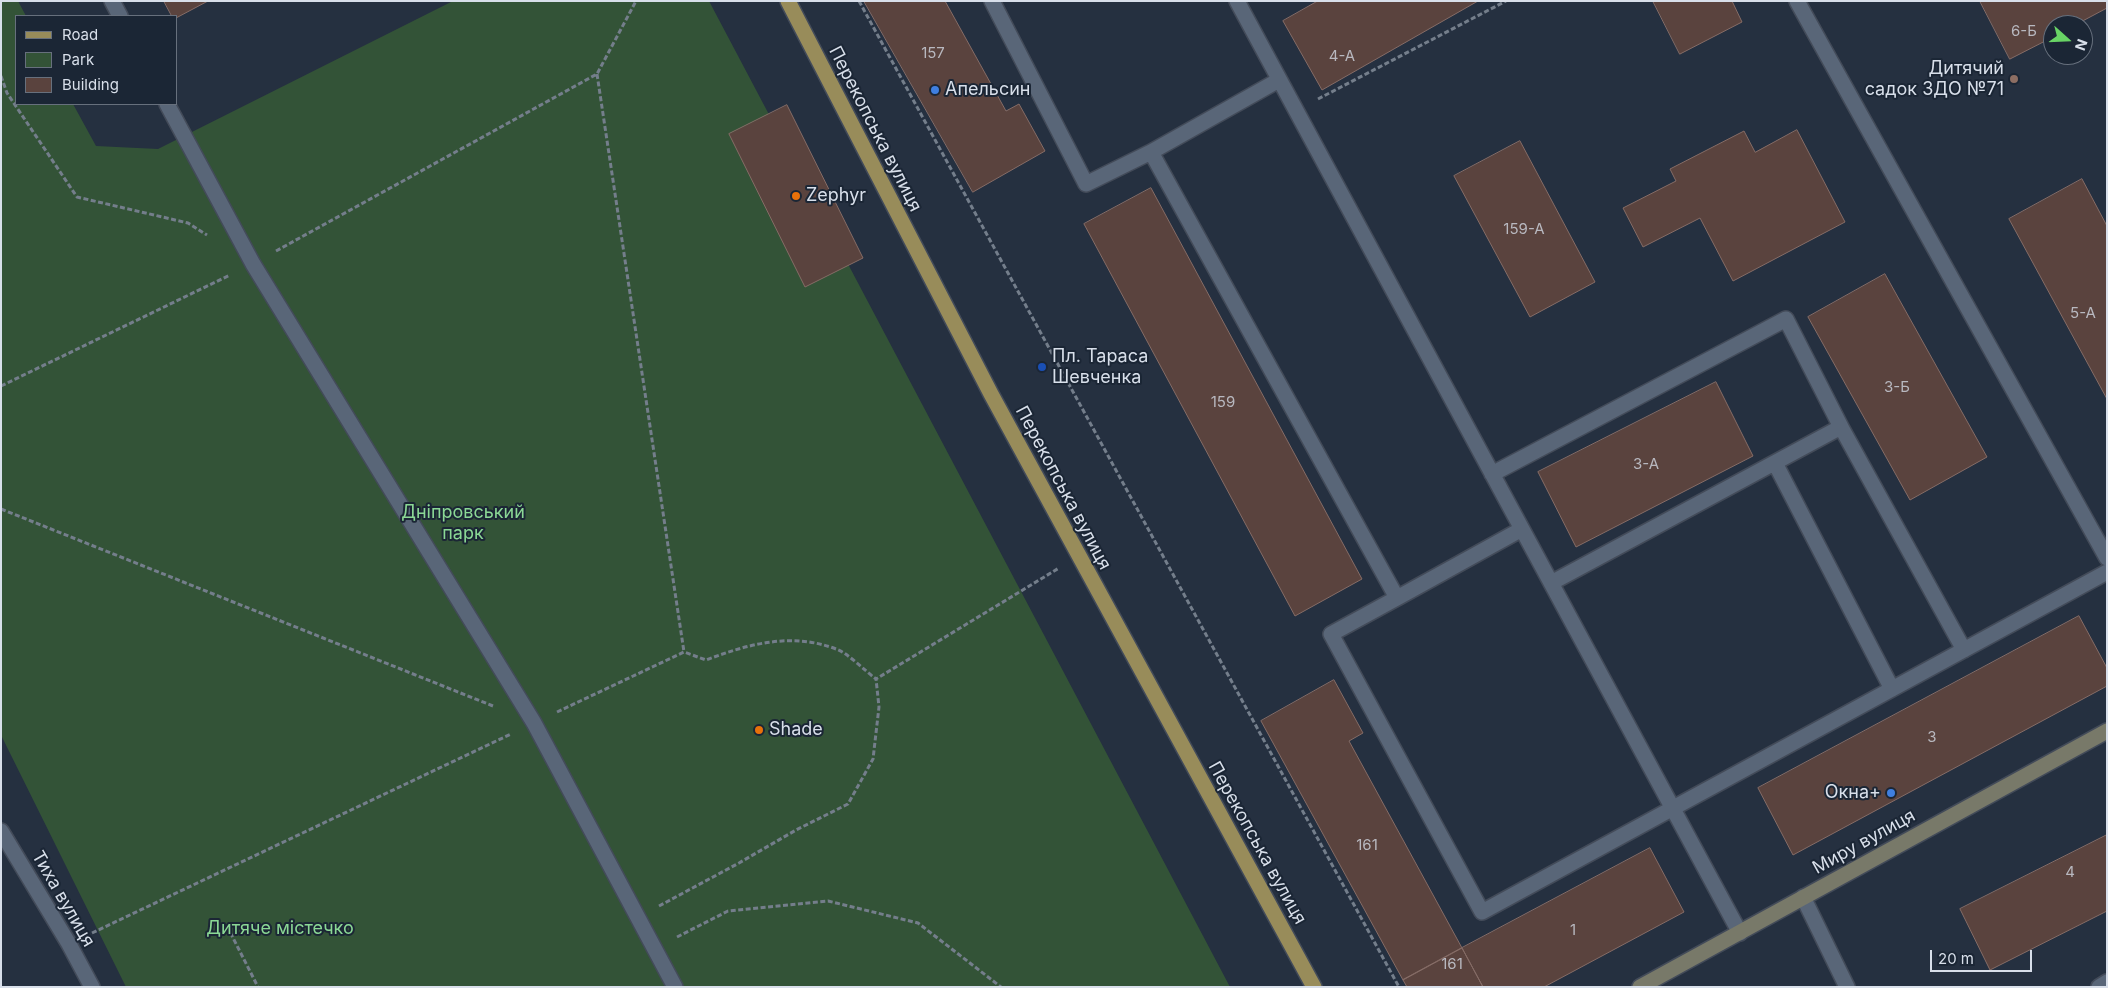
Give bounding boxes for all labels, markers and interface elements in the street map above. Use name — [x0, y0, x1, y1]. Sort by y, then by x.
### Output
legend — [15, 15, 178, 105]
north arrow — [2043, 15, 2093, 65]
house number: 6-Б — [2011, 22, 2037, 40]
text: Road — [62, 25, 98, 44]
text: N — [2072, 37, 2091, 53]
street label: Перекопська вулиця — [824, 43, 926, 215]
house number: 157 — [921, 44, 945, 62]
house number: 4-А — [1329, 47, 1355, 65]
text: Park — [62, 50, 94, 69]
place label: Дитячий садок ЗДО №71 — [1865, 58, 2004, 100]
marker: Дитячий садок ЗДО №71 — [2008, 73, 2020, 85]
text: Building — [62, 75, 119, 94]
place label: Апельсин — [945, 79, 1030, 101]
marker: Апельсин — [929, 84, 941, 96]
place label: Zephyr — [806, 185, 866, 207]
marker: Zephyr — [790, 190, 802, 202]
house number: 159-А — [1503, 220, 1545, 238]
house number: 5-А — [2070, 304, 2096, 322]
place label: Пл. Тараса Шевченка — [1052, 346, 1148, 388]
marker: Пл. Тараса Шевченка — [1036, 361, 1048, 373]
house number: 3-Б — [1884, 378, 1910, 396]
house number: 159 — [1211, 393, 1235, 411]
street label: Перекопська вулиця — [1011, 402, 1115, 574]
house number: 3-А — [1633, 455, 1659, 473]
park label: Дніпровський парк — [401, 502, 525, 544]
place label: Shade — [769, 719, 823, 741]
marker: Shade — [753, 724, 765, 736]
house number: 3 — [1927, 728, 1937, 746]
street label: Перекопська вулиця — [1203, 758, 1311, 928]
place label: Окна+ — [1825, 782, 1881, 804]
marker: Окна+ — [1885, 787, 1897, 799]
street label: Миру вулиця — [1809, 805, 1919, 879]
house number: 161 — [1356, 836, 1378, 854]
street label: Тиха вулиця — [27, 847, 99, 951]
house number: 4 — [2065, 863, 2075, 881]
park label: Дитяче містечко — [206, 918, 354, 940]
house number: 1 — [1570, 921, 1576, 939]
scale bar — [1933, 940, 2036, 972]
text: 20 m — [1938, 949, 1974, 968]
house number: 161 — [1441, 955, 1463, 973]

